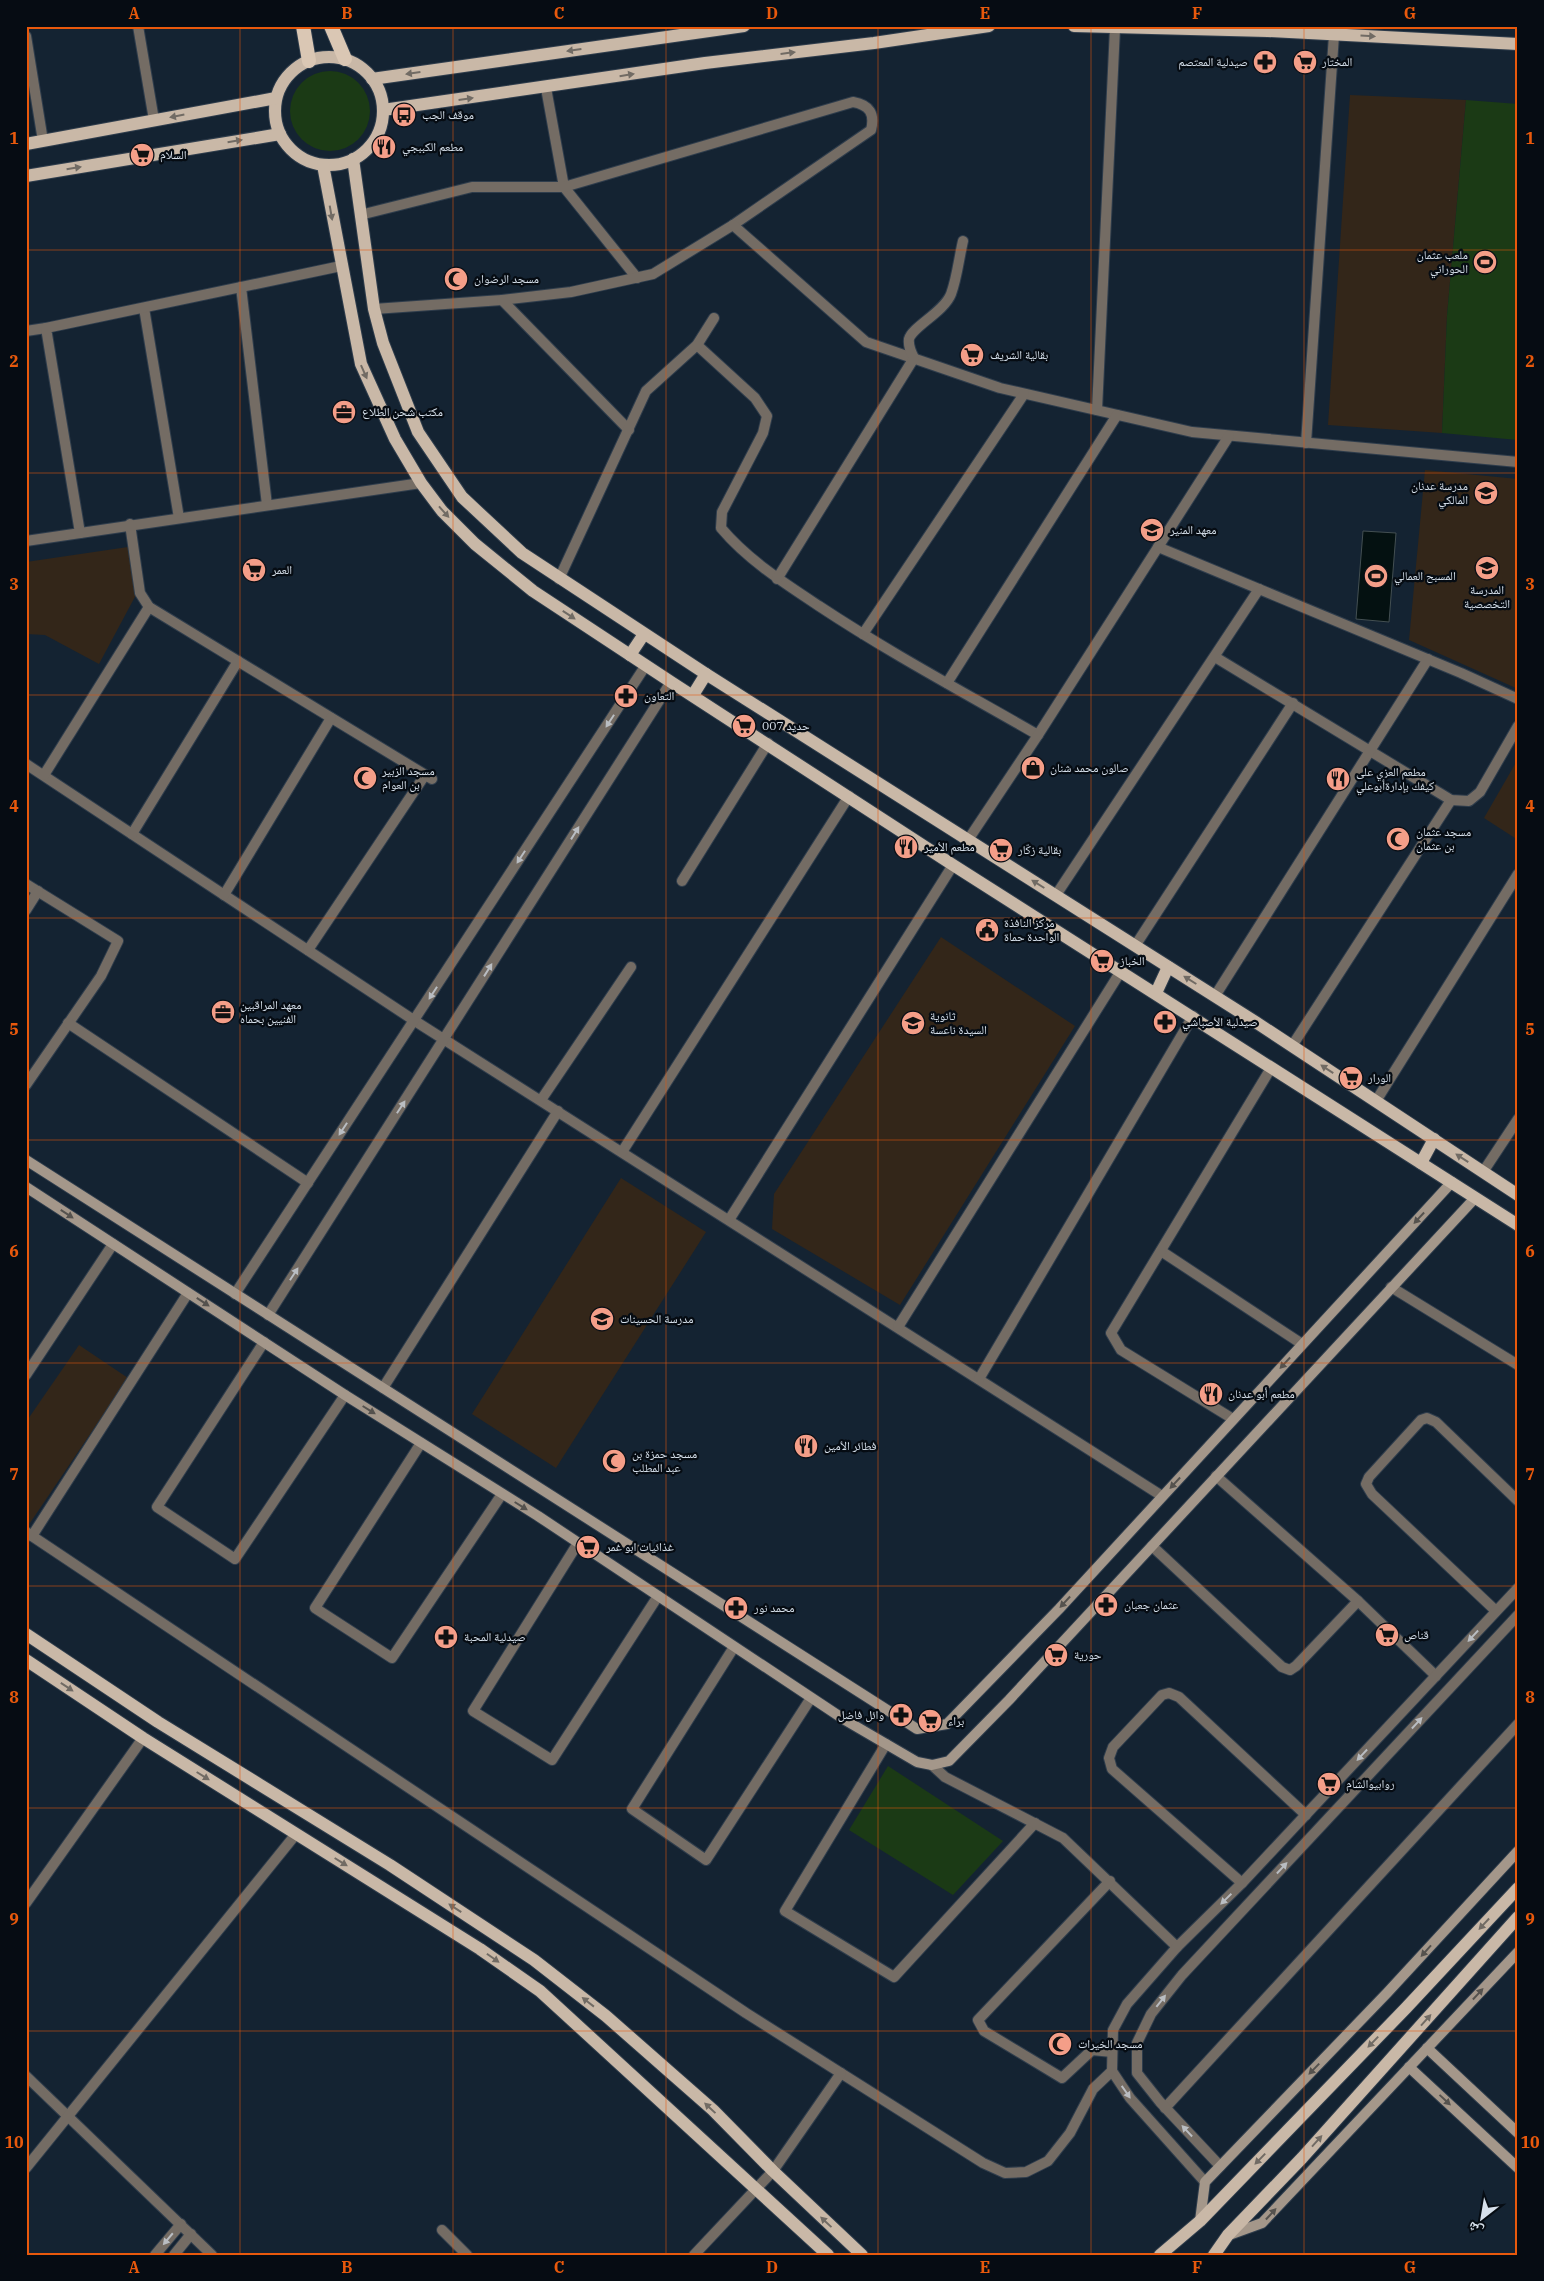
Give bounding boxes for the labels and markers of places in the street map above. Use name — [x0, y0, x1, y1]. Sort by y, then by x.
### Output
pharmacy icon: صيدلية المعتصم — [1252, 49, 1278, 75]
supermarket icon: المختار — [1292, 49, 1318, 75]
place label: صيدلية المعتصم — [1178, 54, 1248, 70]
place label: المختار — [1321, 54, 1352, 69]
bus stop icon: موقف الجب — [391, 102, 417, 128]
place label: موقف الجب — [422, 107, 474, 122]
restaurant icon: مطعم الكببجي — [371, 134, 397, 160]
place label: مطعم الكببجي — [402, 139, 463, 157]
supermarket icon: السلام — [129, 142, 155, 168]
place label: السلام — [160, 147, 187, 163]
place label: ملعب عثمان الحوراني — [1417, 247, 1468, 279]
sports icon: ملعب عثمان الحوراني — [1472, 249, 1498, 275]
mosque icon: مسجد الرضوان — [443, 266, 469, 292]
place label: مسجد الرضوان — [474, 271, 539, 286]
supermarket icon: بقالية الشريف — [959, 342, 985, 368]
place label: بقالية الشريف — [990, 347, 1048, 362]
office icon: مكتب شحن الطلاع — [331, 399, 357, 425]
place label: مكتب شحن الطلاع — [362, 404, 443, 420]
place label: مدرسة عدنان المالكي — [1411, 478, 1468, 510]
school or university icon: مدرسة عدنان المالكي — [1473, 480, 1499, 506]
school or university icon: معهد المنير — [1139, 517, 1165, 543]
place label: معهد المنير — [1169, 522, 1217, 537]
school or university icon: المدرسة التخصصية — [1474, 555, 1500, 581]
supermarket icon: العمر — [241, 557, 267, 583]
place label: العمر — [271, 562, 292, 577]
sports icon: المسبح العمالي — [1363, 563, 1389, 589]
place label: المسبح العمالي — [1394, 568, 1456, 586]
place label: المدرسة التخصصية — [1464, 582, 1510, 611]
pharmacy icon: التعاون — [613, 683, 639, 709]
place label: التعاون — [644, 688, 675, 703]
supermarket icon: حديد 007 — [731, 713, 757, 739]
place label: حديد 007 — [762, 718, 810, 733]
shop icon: صالون محمد شنان — [1020, 755, 1046, 781]
place label: صالون محمد شنان — [1050, 760, 1129, 775]
place label: مسجد الزبير بن العوام — [381, 763, 435, 793]
place label: مطعم العزي على كيفك بإدارةأبوعلي — [1356, 764, 1434, 796]
mosque icon: مسجد الزبير بن العوام — [352, 765, 378, 791]
restaurant icon: مطعم العزي على كيفك بإدارةأبوعلي — [1325, 766, 1351, 792]
place label: مسجد عثمان بن عثمان — [1416, 824, 1471, 853]
mosque icon: مسجد عثمان بن عثمان — [1385, 826, 1411, 852]
restaurant icon: مطعم الأمير — [893, 834, 919, 860]
supermarket icon: بقالية زكّار — [988, 837, 1014, 863]
place label: مطعم الأمير — [923, 839, 975, 855]
place label: بقالية زكّار — [1017, 842, 1061, 857]
place label: مركز النافذة الواحدة حماة — [1004, 915, 1060, 944]
public building icon: مركز النافذة الواحدة حماة — [974, 917, 1000, 943]
supermarket icon: الخباز — [1089, 948, 1115, 974]
place label: الخباز — [1119, 953, 1145, 968]
place label: معهد المراقبين الفنيين بحماه — [240, 997, 301, 1026]
office icon: معهد المراقبين الفنيين بحماه — [210, 999, 236, 1025]
place label: ثانوية السيدة ناعسة — [930, 1008, 987, 1037]
pharmacy icon: صيدلية الأصباشي — [1152, 1009, 1178, 1035]
school or university icon: ثانوية السيدة ناعسة — [900, 1010, 926, 1036]
place label: صيدلية الأصباشي — [1182, 1014, 1258, 1032]
supermarket icon: الورار — [1338, 1065, 1364, 1091]
place label: الورار — [1367, 1070, 1391, 1085]
school or university icon: مدرسة الحسينات — [589, 1306, 615, 1332]
place label: مدرسة الحسينات — [620, 1311, 693, 1326]
restaurant icon: مطعم أبو عدنان — [1198, 1381, 1224, 1407]
place label: مطعم أبو عدنان — [1228, 1386, 1295, 1402]
restaurant icon: فطائر الأمين — [793, 1433, 819, 1459]
place label: فطائر الأمين — [824, 1438, 876, 1453]
place label: مسجد حمزة بن عبد المطلب — [632, 1446, 697, 1475]
mosque icon: مسجد حمزة بن عبد المطلب — [601, 1448, 627, 1474]
supermarket icon: غذائيات ابو غمر — [575, 1534, 601, 1560]
place label: غذائيات ابو غمر — [605, 1539, 674, 1554]
pharmacy icon: عثمان جعبان — [1093, 1592, 1119, 1618]
pharmacy icon: محمد نور — [723, 1595, 749, 1621]
place label: عثمان جعبان — [1124, 1597, 1178, 1612]
place label: محمد نور — [753, 1600, 794, 1615]
supermarket icon: قناص — [1374, 1622, 1400, 1648]
pharmacy icon: صيدلية المحبة — [433, 1624, 459, 1650]
place label: قناص — [1404, 1627, 1429, 1642]
place label: صيدلية المحبة — [464, 1629, 526, 1644]
supermarket icon: حورية — [1043, 1642, 1069, 1668]
place label: حورية — [1074, 1647, 1102, 1662]
pharmacy icon: وائل فاضل — [888, 1702, 914, 1728]
place label: وائل فاضل — [838, 1707, 884, 1722]
supermarket icon: براء — [917, 1708, 943, 1734]
place label: براء — [948, 1713, 964, 1728]
supermarket icon: روابيوالشام — [1316, 1771, 1342, 1797]
place label: روابيوالشام — [1346, 1776, 1395, 1792]
mosque icon: مسجد الخيرات — [1047, 2031, 1073, 2057]
place label: مسجد الخيرات — [1078, 2036, 1143, 2051]

